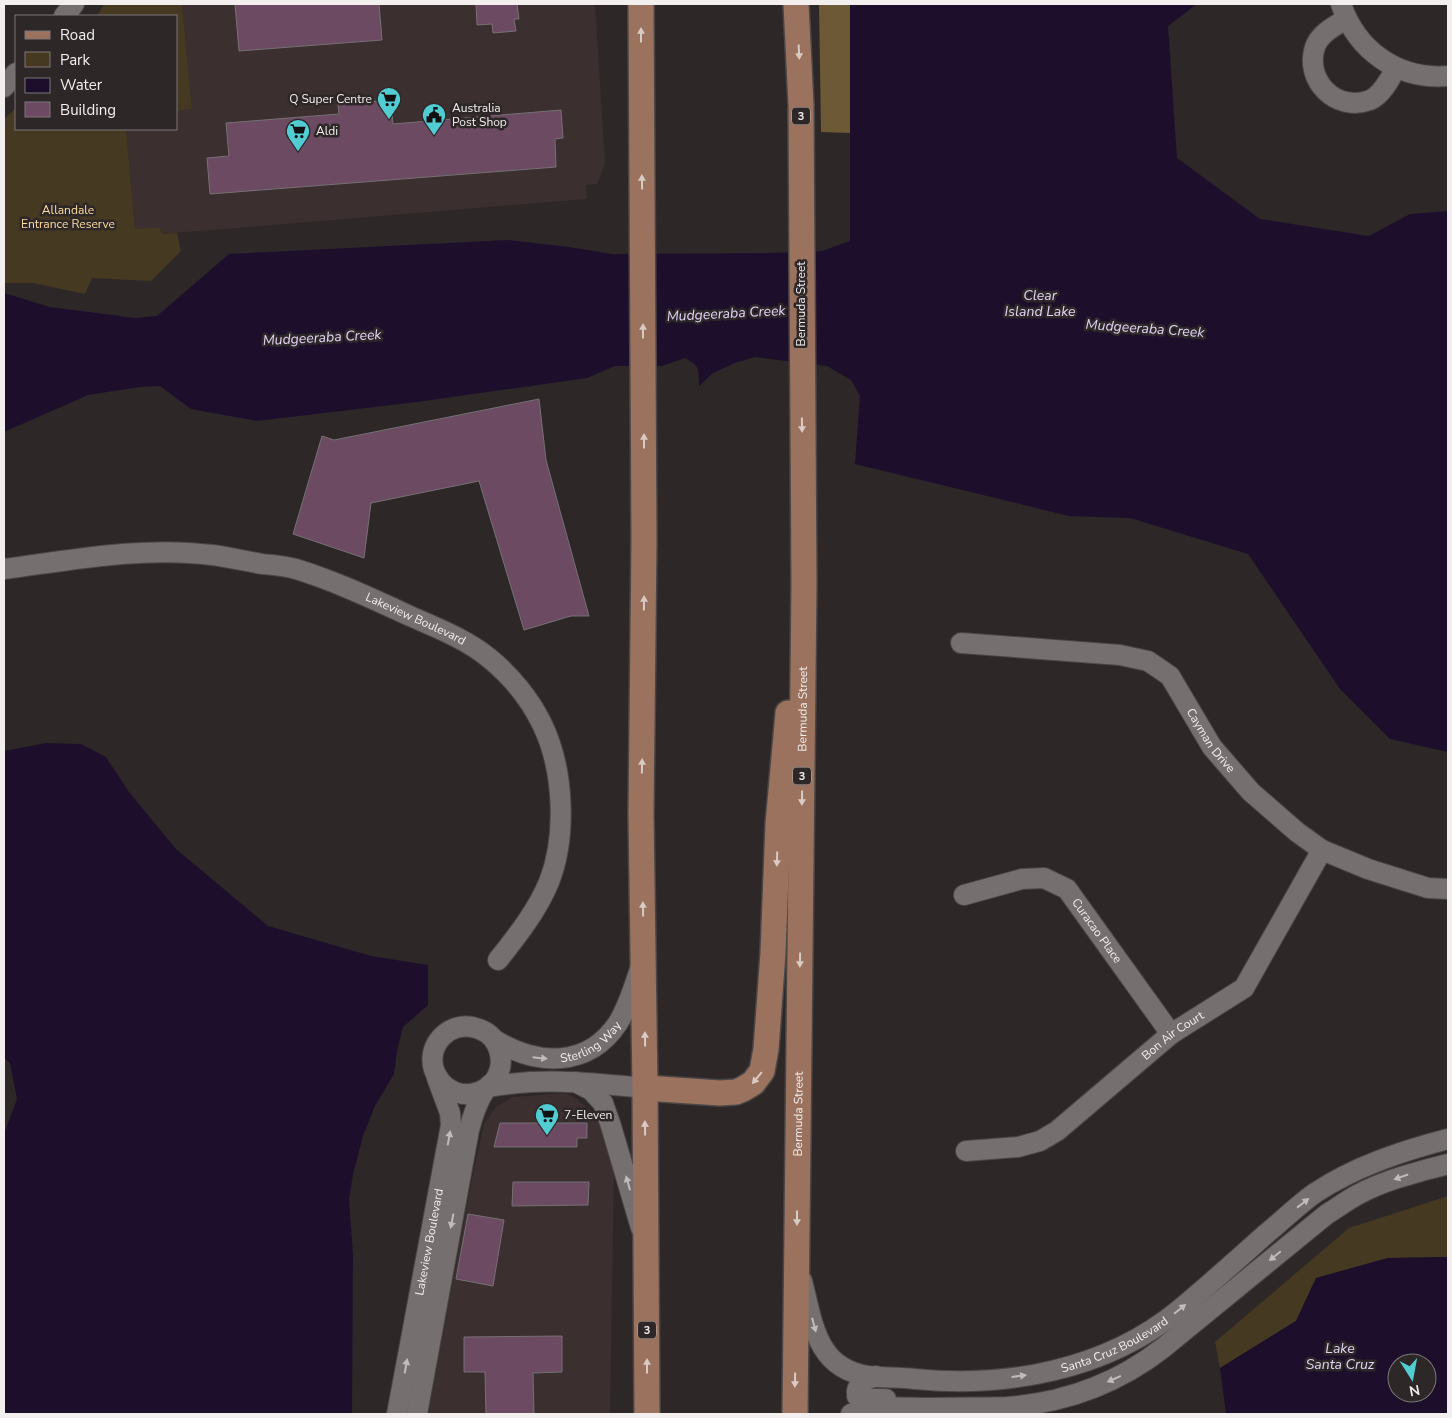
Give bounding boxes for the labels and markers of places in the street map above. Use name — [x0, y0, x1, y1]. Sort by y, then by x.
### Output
supermarket icon: Q Super Centre — [376, 86, 402, 120]
place label: Q Super Centre — [289, 91, 372, 107]
place label: Australia Post Shop — [452, 100, 507, 130]
public building icon: Australia Post Shop — [421, 102, 447, 136]
supermarket icon: Aldi — [285, 118, 311, 152]
place label: Aldi — [316, 123, 338, 139]
supermarket icon: 7-Eleven — [534, 1102, 560, 1136]
place label: 7-Eleven — [564, 1107, 612, 1123]

